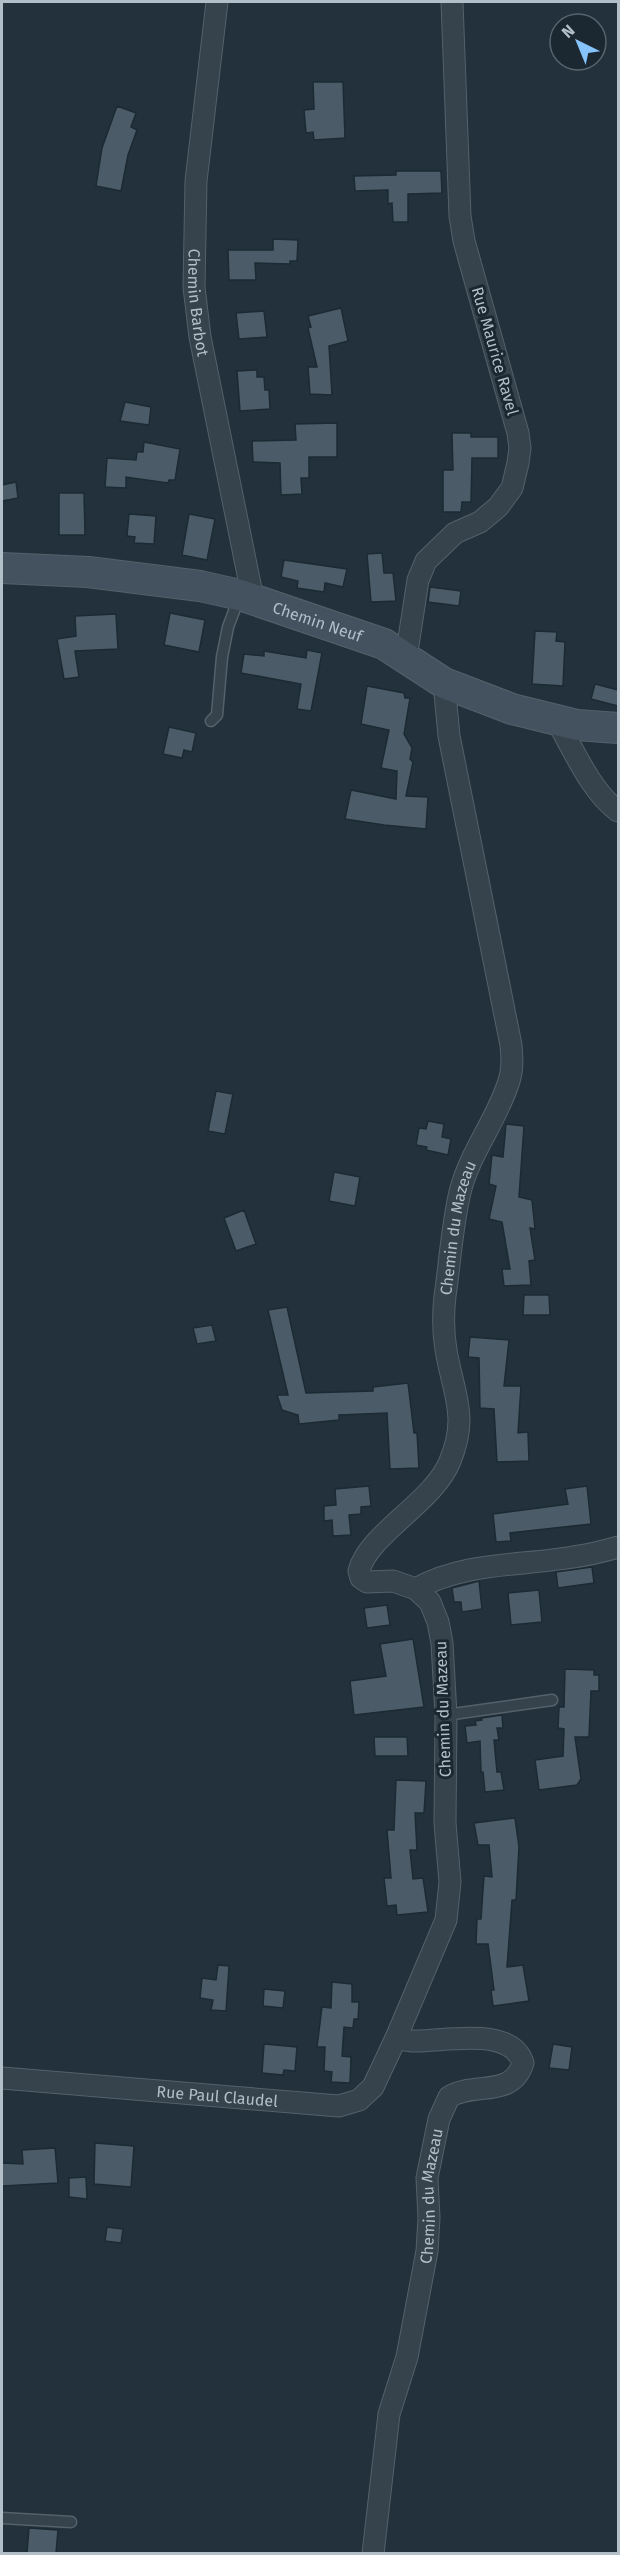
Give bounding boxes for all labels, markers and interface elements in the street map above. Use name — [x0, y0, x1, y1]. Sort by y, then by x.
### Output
north arrow — [548, 12, 608, 72]
text: N — [558, 21, 578, 42]
street label: Chemin Barbot — [184, 249, 213, 358]
street label: Rue Maurice Ravel — [468, 285, 522, 418]
street label: Chemin Neuf — [270, 597, 366, 646]
street label: Chemin du Mazeau — [436, 1157, 480, 1296]
street label: Chemin du Mazeau — [431, 1640, 455, 1778]
street label: Rue Paul Claudel — [156, 2081, 279, 2110]
street label: Chemin du Mazeau — [415, 2126, 446, 2265]

